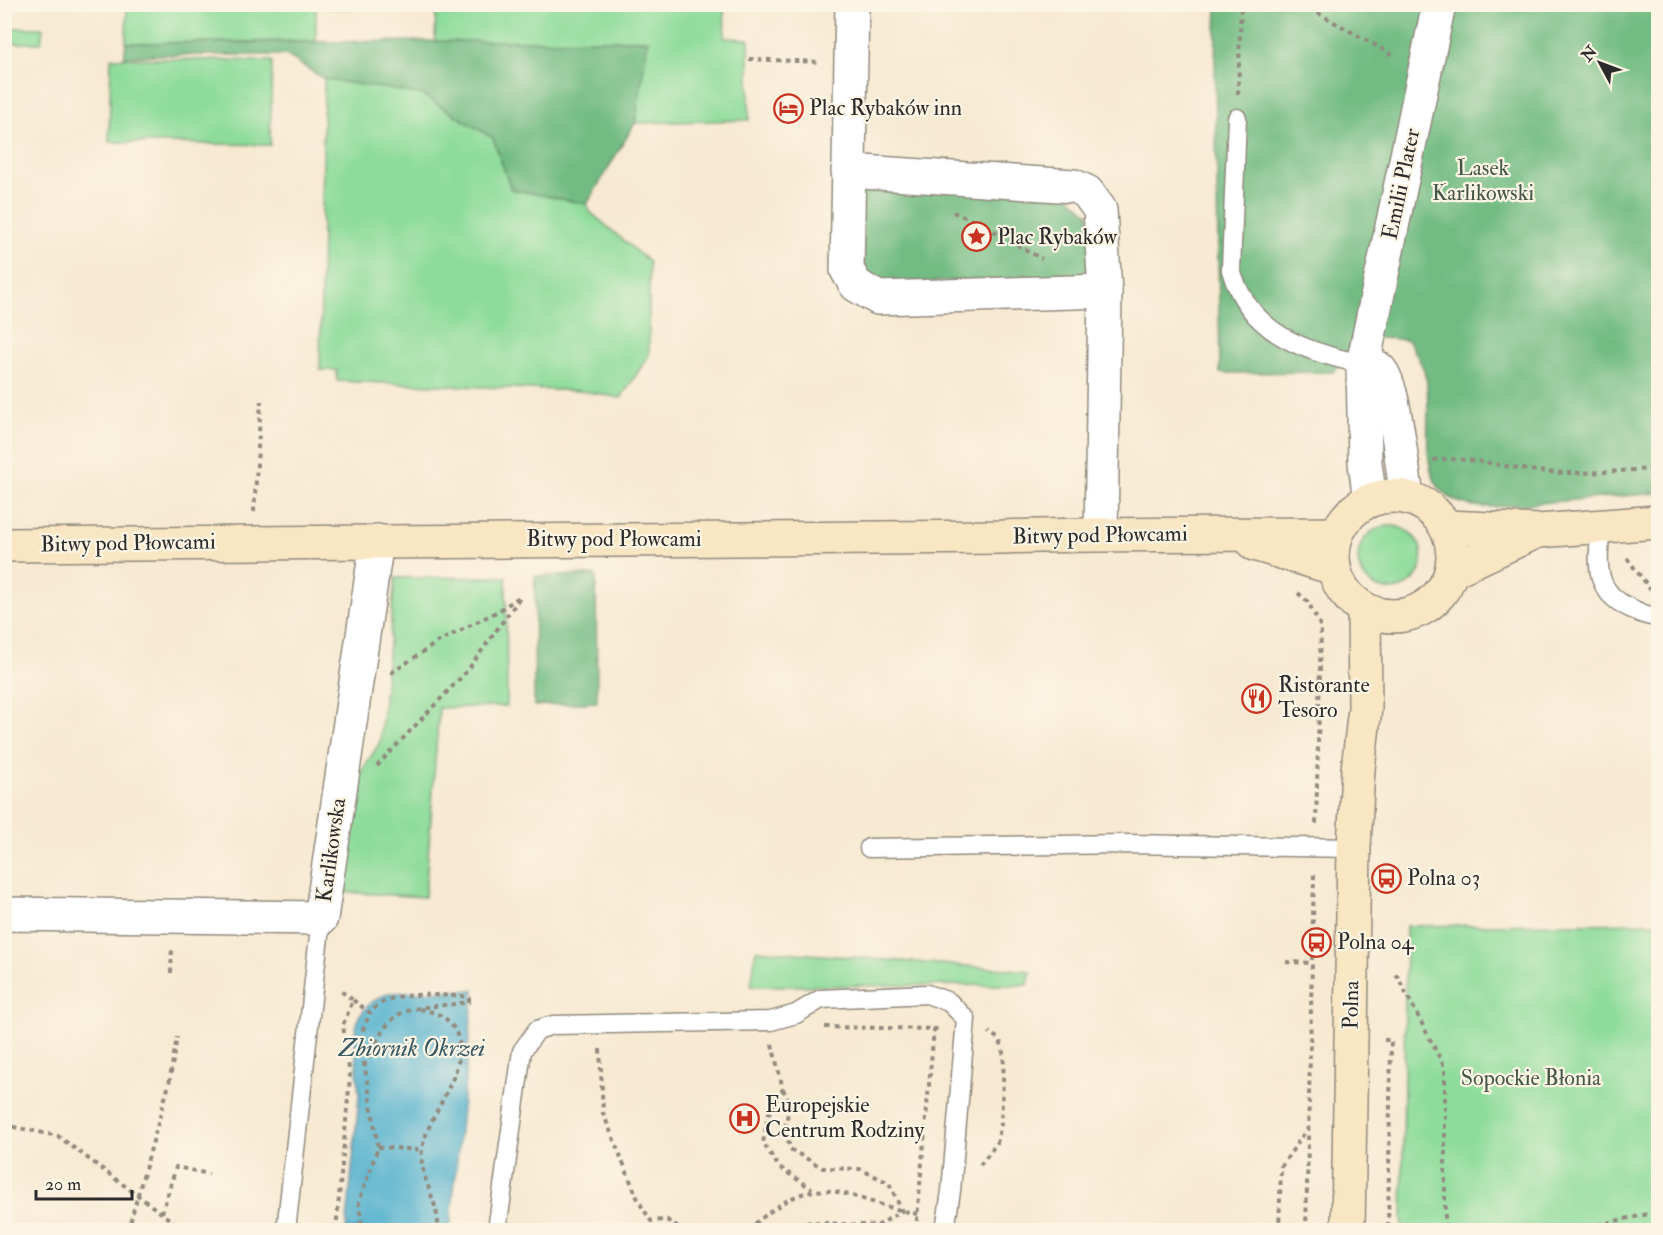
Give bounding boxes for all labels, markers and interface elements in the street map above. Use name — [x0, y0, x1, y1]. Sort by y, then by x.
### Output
north arrow — [1570, 33, 1630, 93]
text: N — [1577, 41, 1602, 67]
hotel icon: Plac Rybaków inn — [772, 92, 804, 124]
place label: Plac Rybaków inn — [809, 94, 962, 122]
street label: Emilii Plater — [1376, 125, 1427, 242]
park label: Lasek Karlikowski — [1432, 154, 1534, 207]
place icon: Plac Rybaków — [960, 221, 992, 253]
place label: Plac Rybaków — [997, 223, 1117, 251]
street label: Bitwy pod Płowcami — [1012, 519, 1188, 552]
street label: Bitwy pod Płowcami — [526, 525, 702, 554]
street label: Bitwy pod Płowcami — [40, 527, 216, 560]
place label: Ristorante Tesoro — [1278, 671, 1370, 724]
restaurant icon: Ristorante Tesoro — [1241, 682, 1273, 714]
street label: Karlikowska — [310, 795, 352, 904]
bus stop icon: Polna 03 — [1370, 862, 1402, 894]
place label: Polna 03 — [1407, 864, 1480, 892]
bus stop icon: Polna 04 — [1300, 926, 1332, 958]
place label: Polna 04 — [1337, 928, 1415, 956]
street label: Polna — [1337, 979, 1365, 1030]
water label: Zbiornik Okrzei — [338, 1033, 485, 1064]
park label: Sopockie Błonia — [1461, 1064, 1602, 1093]
place label: Europejskie Centrum Rodziny — [765, 1091, 924, 1144]
hospital icon: Europejskie Centrum Rodziny — [728, 1102, 760, 1134]
scale bar — [36, 1163, 132, 1201]
text: 20 m — [45, 1173, 81, 1196]

